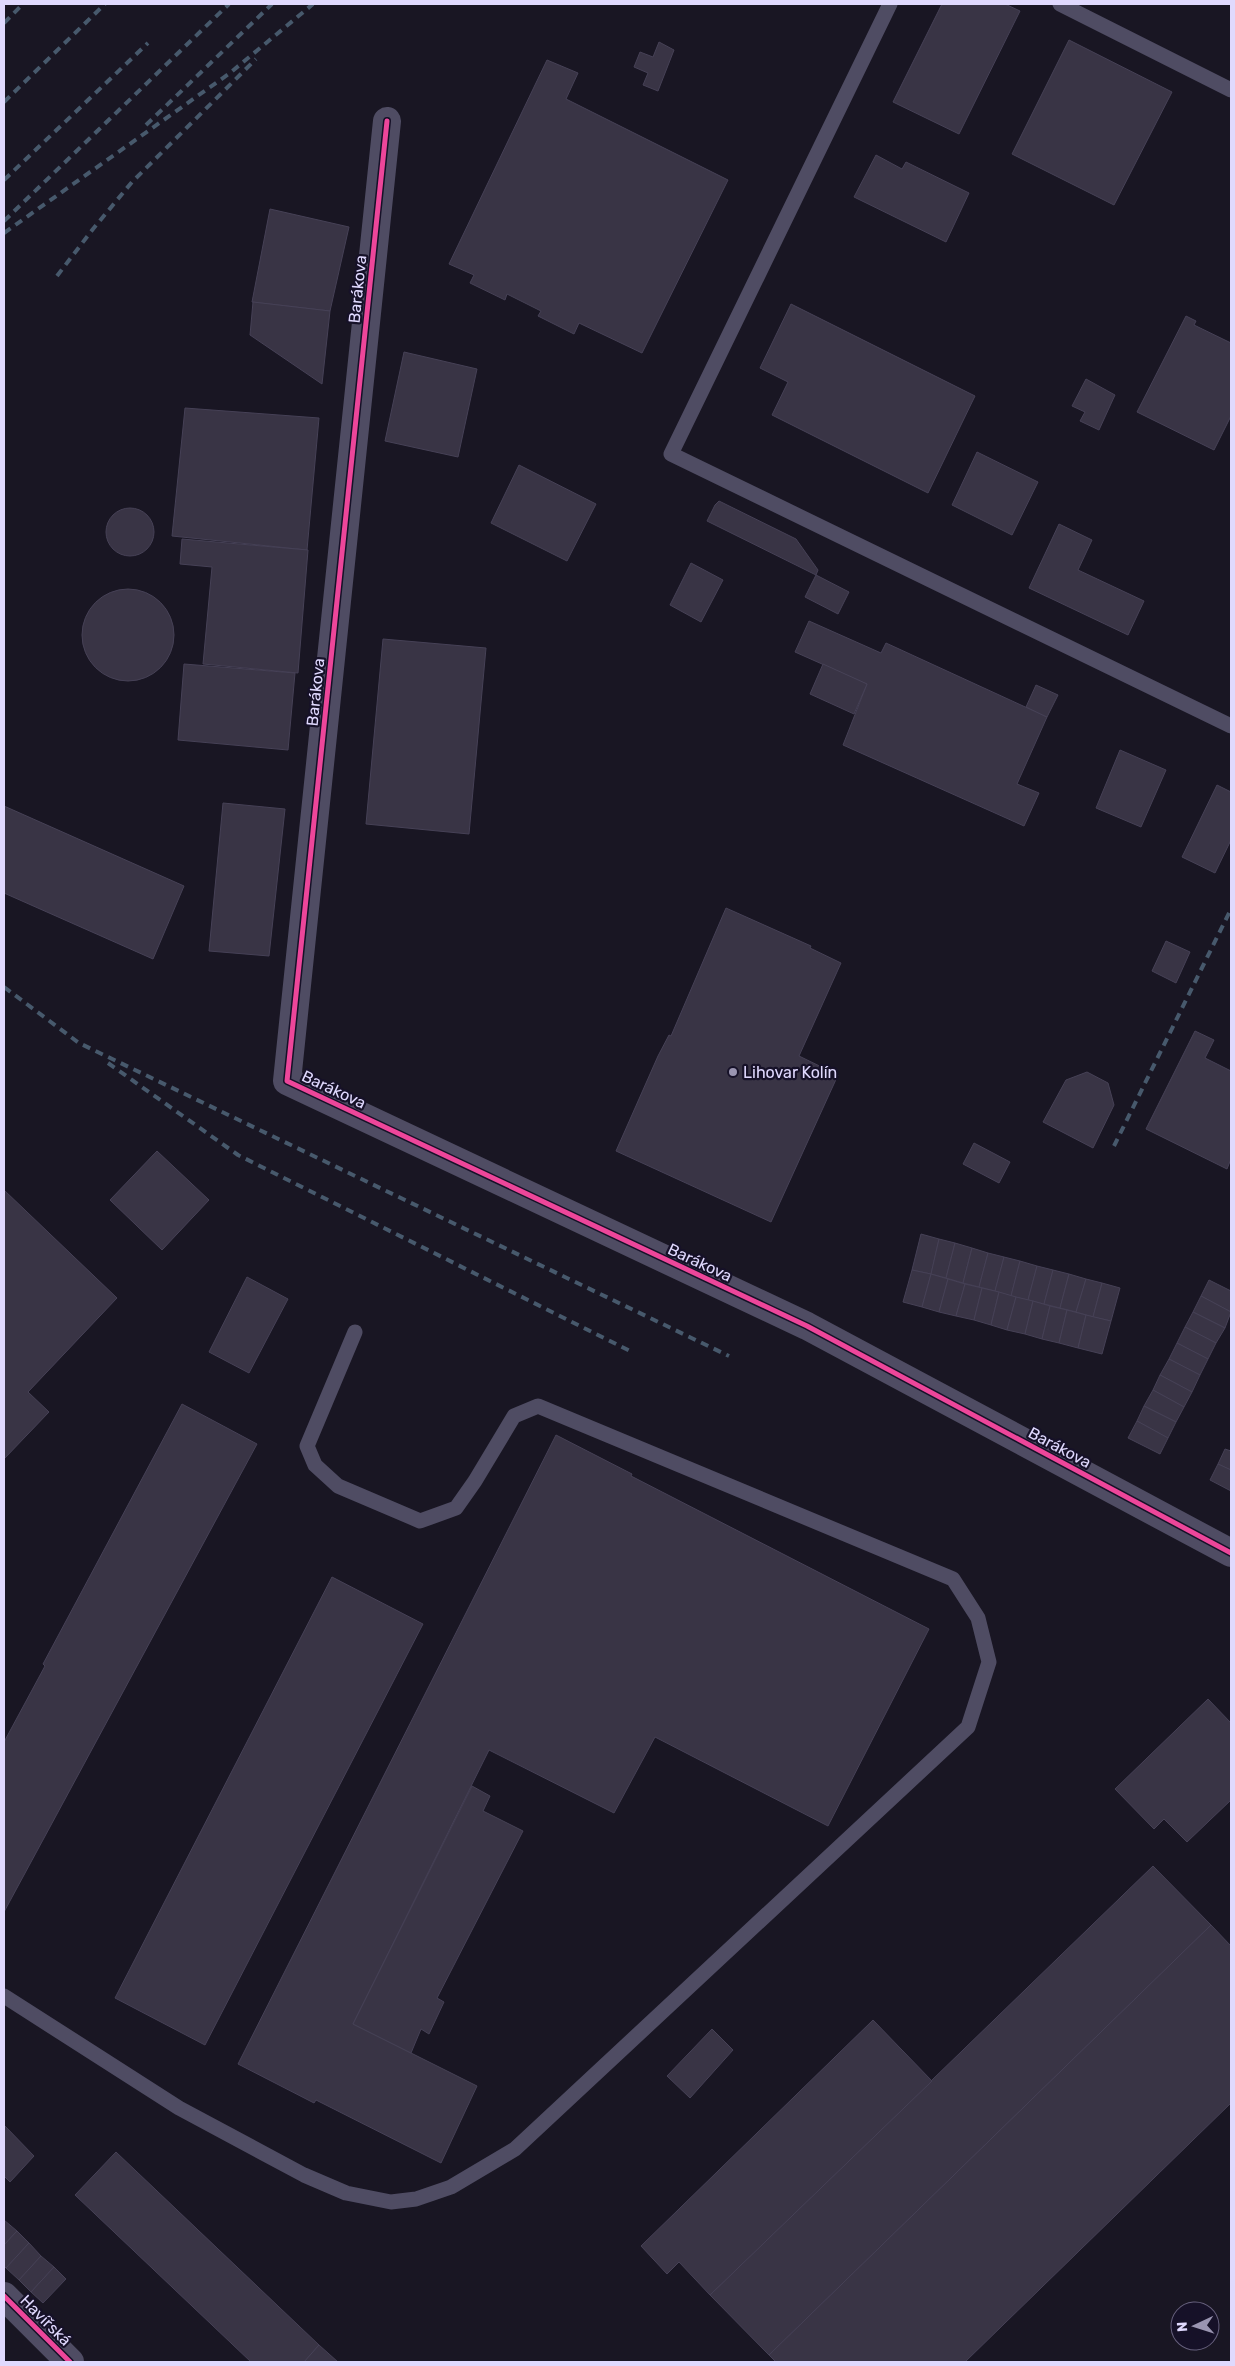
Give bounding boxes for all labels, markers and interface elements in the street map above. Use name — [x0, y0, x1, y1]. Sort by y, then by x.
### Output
street label: Barákova — [344, 254, 371, 324]
street label: Barákova — [302, 657, 329, 727]
place label: Lihovar Kolín — [743, 1063, 837, 1082]
street label: Barákova — [299, 1066, 369, 1113]
marker: Lihovar Kolín — [727, 1066, 739, 1078]
street label: Barákova — [665, 1239, 735, 1286]
street label: Barákova — [1025, 1423, 1094, 1472]
street label: Havířská — [16, 2291, 75, 2350]
north arrow — [1170, 2301, 1220, 2351]
text: N — [1174, 2321, 1191, 2332]

